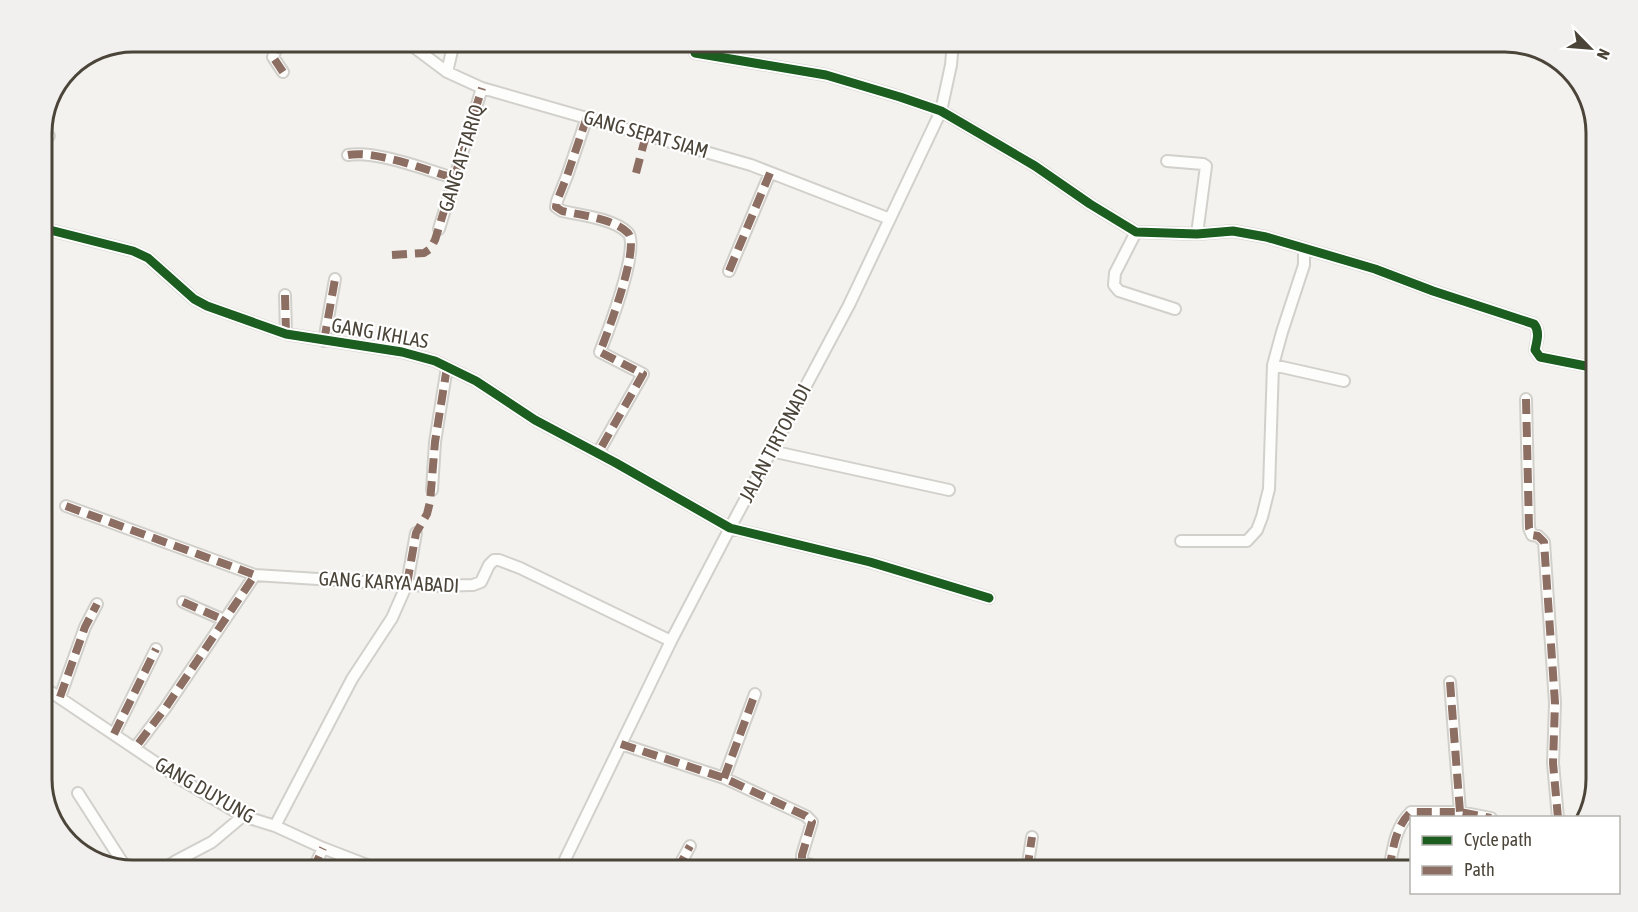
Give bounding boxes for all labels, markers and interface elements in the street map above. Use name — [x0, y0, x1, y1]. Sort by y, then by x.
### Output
north arrow — [1560, 18, 1620, 78]
text: N — [1593, 46, 1614, 62]
street label: GANG AT-TARIQ — [433, 101, 488, 214]
street label: GANG SEPAT SIAM — [581, 105, 711, 162]
street label: GANG IKHLAS — [330, 313, 430, 352]
street label: JALAN TIRTONADI — [734, 380, 815, 506]
street label: GANG KARYA ABADI — [318, 566, 460, 597]
street label: GANG DUYUNG — [151, 752, 259, 827]
legend — [1410, 816, 1620, 894]
text: Cycle path — [1464, 829, 1532, 850]
text: Path — [1464, 859, 1495, 880]

